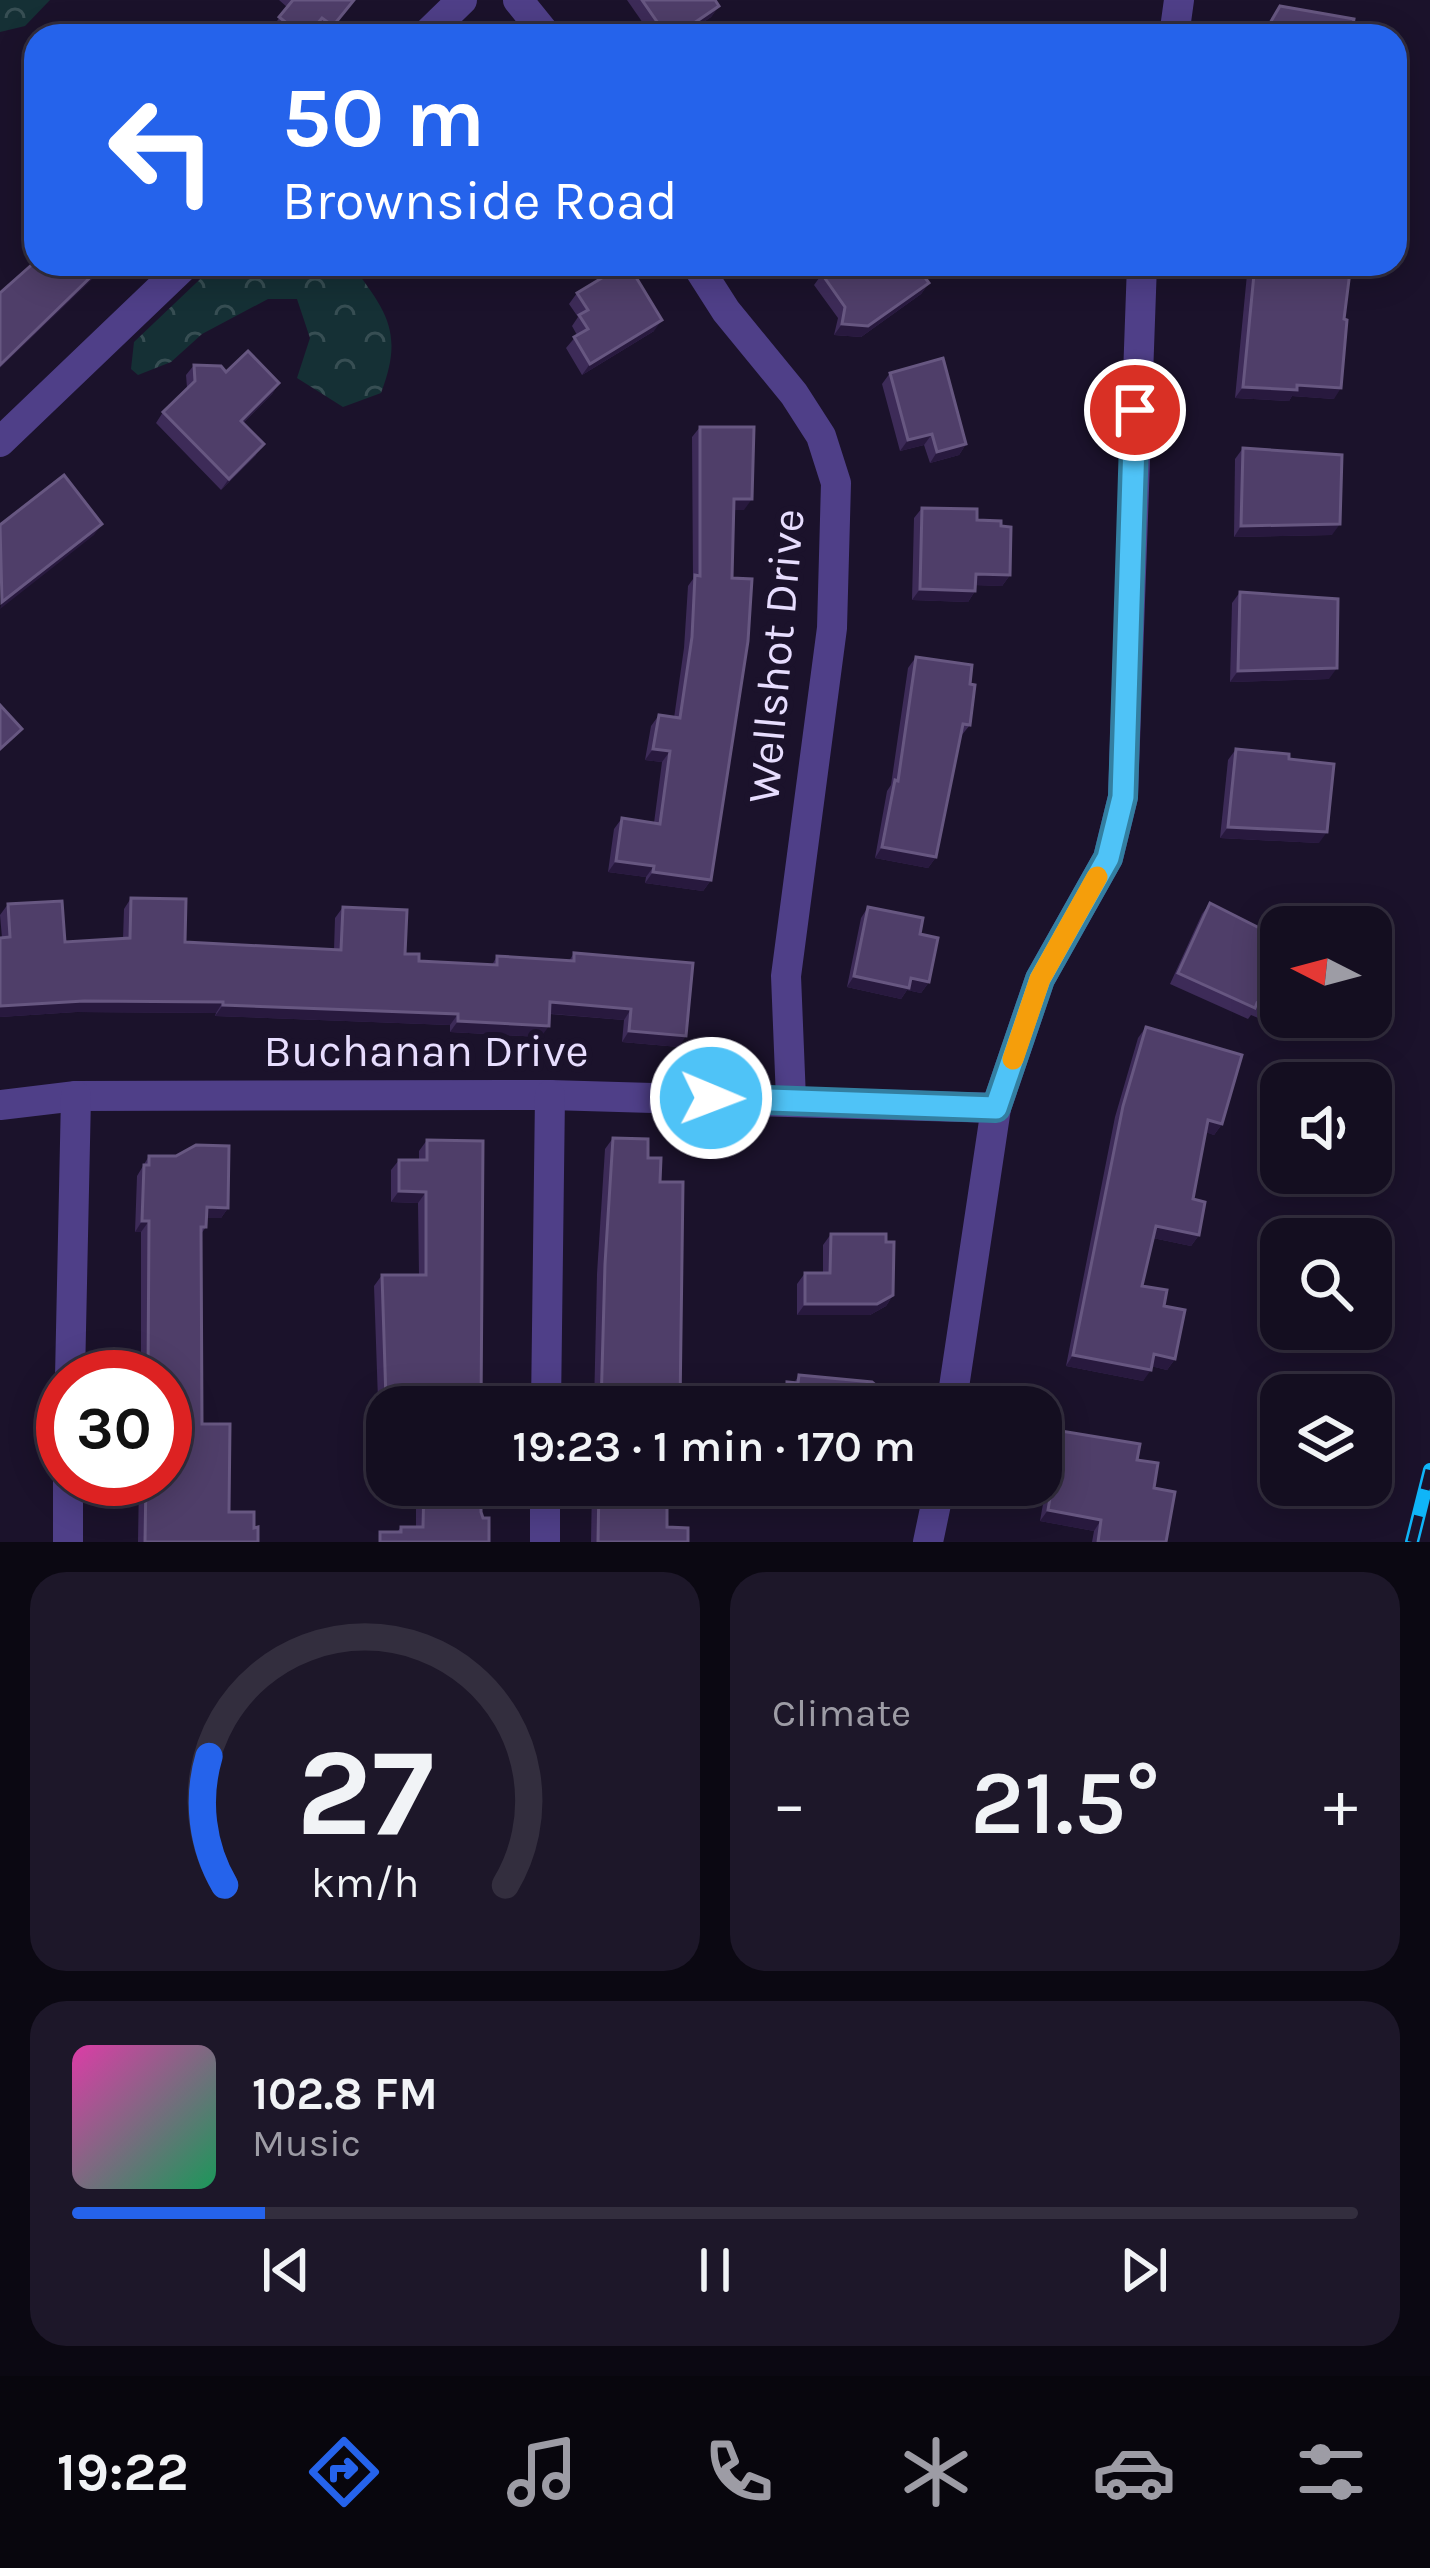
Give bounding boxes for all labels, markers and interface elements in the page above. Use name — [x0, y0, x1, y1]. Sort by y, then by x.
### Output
text: 50 m — [282, 69, 485, 167]
icon: left — [84, 72, 240, 228]
text: Brownside Road — [282, 169, 678, 233]
pin — [1084, 359, 1186, 461]
icon: arrive — [1102, 377, 1168, 443]
street label: Wellshot Drive — [737, 507, 815, 805]
north arrow — [1260, 906, 1392, 1038]
map controls — [1260, 906, 1392, 1506]
street label: Buchanan Drive — [263, 1025, 589, 1077]
position arrow — [648, 1035, 774, 1161]
button: sound — [1260, 1062, 1392, 1194]
button: search — [1260, 1218, 1392, 1350]
speed limit sign: 30 — [36, 1350, 192, 1506]
button: layers — [1260, 1374, 1392, 1506]
text: 19:23 · 1 min · 170 m — [512, 1420, 916, 1472]
text: Climate — [772, 1690, 911, 1736]
text: 27 — [296, 1720, 434, 1865]
text: 21.5° — [970, 1750, 1160, 1856]
text: − — [772, 1765, 807, 1843]
text: + — [1323, 1765, 1358, 1843]
text: km/h — [311, 1857, 419, 1907]
text: 102.8 FM — [252, 2068, 438, 2120]
text: Music — [252, 2120, 361, 2166]
icon: previous — [253, 2237, 319, 2303]
icon: pause — [682, 2237, 748, 2303]
icon: next — [1111, 2237, 1177, 2303]
icon: directions — [302, 2430, 386, 2514]
icon: music — [500, 2430, 584, 2514]
icon: phone — [697, 2430, 781, 2514]
icon: climate — [894, 2430, 978, 2514]
icon: car — [1092, 2430, 1176, 2514]
icon: filters — [1289, 2430, 1373, 2514]
text: 19:22 — [57, 2440, 189, 2504]

